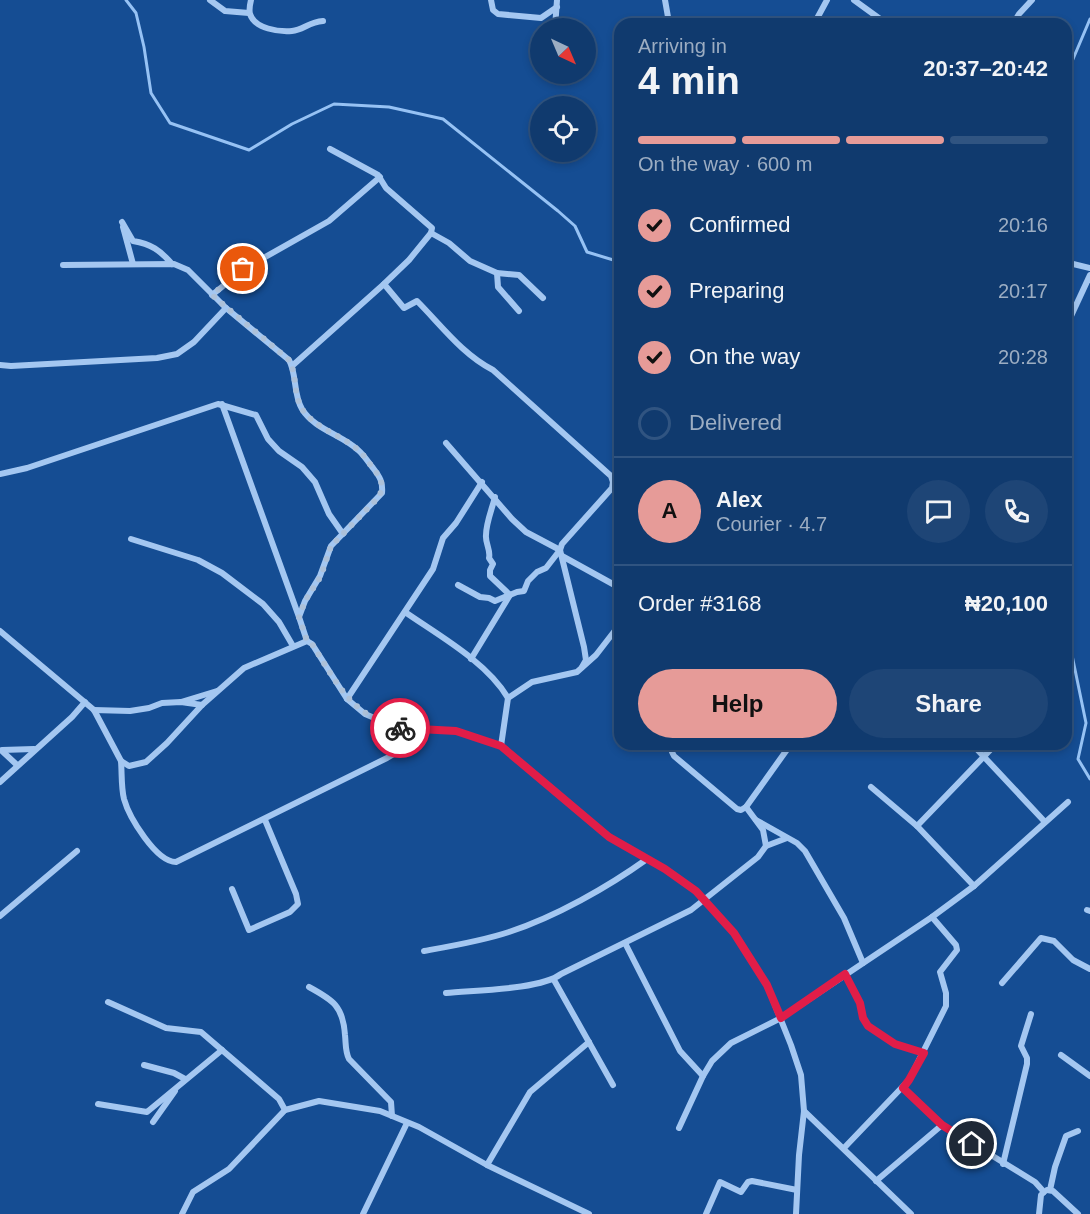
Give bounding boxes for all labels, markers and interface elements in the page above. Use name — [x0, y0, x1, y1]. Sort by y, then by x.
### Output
north arrow — [530, 18, 596, 84]
map controls — [530, 18, 596, 162]
text: Arriving in — [638, 35, 727, 57]
text: 20:37–20:42 — [923, 56, 1048, 81]
text: 4 min — [638, 59, 740, 102]
button: locate — [530, 96, 596, 162]
text: On the way · 600 m — [638, 153, 813, 175]
icon: check — [638, 209, 671, 242]
text: Confirmed — [689, 212, 790, 237]
text: 20:16 — [998, 214, 1048, 236]
pin — [217, 243, 268, 294]
icon: bag — [226, 252, 259, 285]
icon: check — [638, 275, 671, 308]
text: Preparing — [689, 278, 784, 303]
text: 20:17 — [998, 280, 1048, 302]
icon: check — [638, 341, 671, 374]
text: On the way — [689, 344, 800, 369]
text: 20:28 — [998, 346, 1048, 368]
text: Delivered — [689, 410, 782, 435]
button: chat — [907, 480, 970, 543]
button: phone — [985, 480, 1048, 543]
text: Alex — [716, 487, 762, 512]
text: A — [662, 498, 677, 523]
text: Courier · 4.7 — [716, 513, 827, 535]
text: Order #3168 — [638, 591, 762, 616]
text: ₦20,100 — [965, 591, 1048, 616]
button: Help — [638, 669, 837, 738]
button: Share — [849, 669, 1048, 738]
courier — [370, 698, 430, 758]
icon: bike — [384, 712, 417, 745]
pin — [946, 1118, 997, 1169]
icon: home — [955, 1127, 988, 1160]

